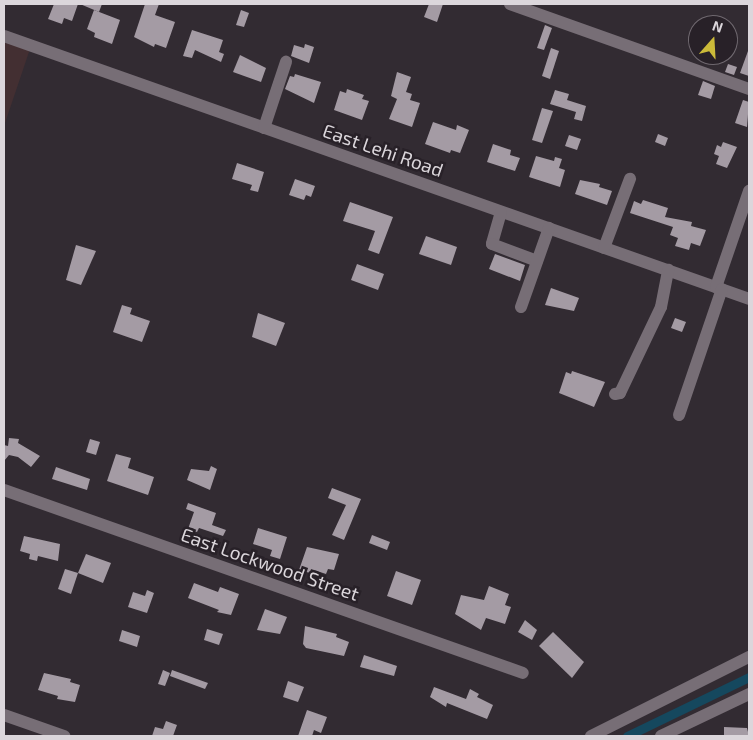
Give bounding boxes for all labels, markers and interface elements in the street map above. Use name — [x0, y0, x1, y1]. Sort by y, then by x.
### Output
north arrow — [688, 15, 738, 65]
text: N — [710, 17, 725, 36]
street label: East Lehi Road — [320, 119, 446, 181]
street label: East Lockwood Street — [178, 523, 362, 605]

